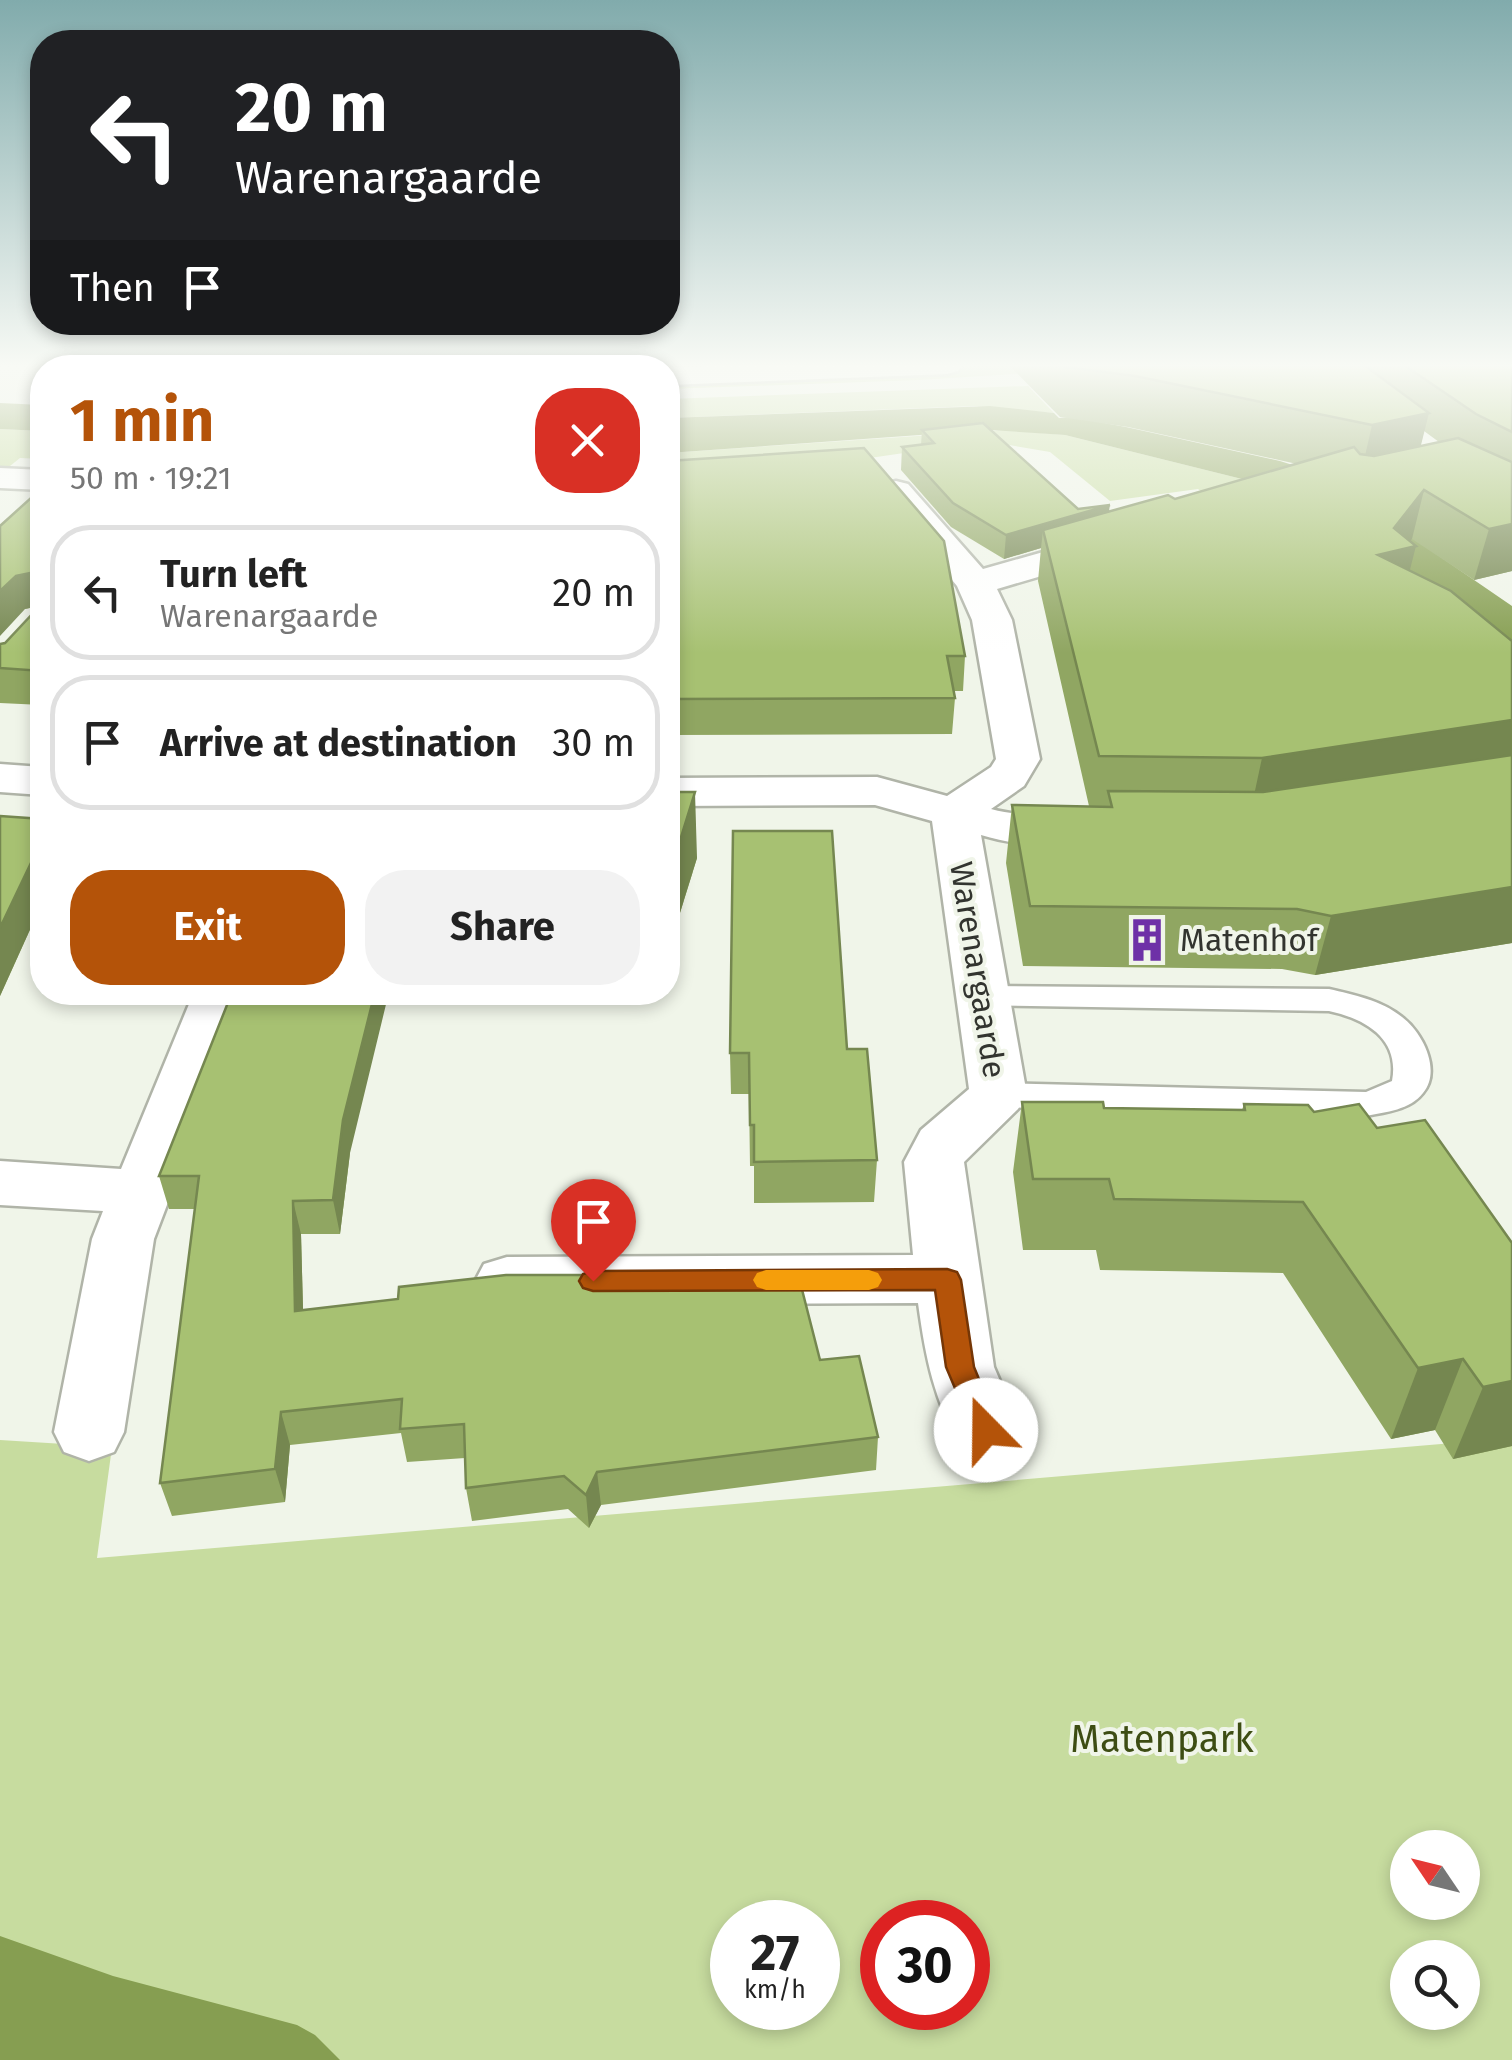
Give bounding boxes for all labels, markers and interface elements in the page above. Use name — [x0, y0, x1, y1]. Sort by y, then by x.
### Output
text: 20 m — [235, 66, 388, 150]
icon: left — [70, 70, 200, 200]
text: Warenargaarde — [235, 151, 542, 205]
icon: arrive — [175, 260, 230, 315]
text: Then — [70, 265, 155, 311]
text: 1 min — [70, 385, 214, 457]
button: close — [535, 388, 640, 493]
text: 50 m · 19:21 — [70, 459, 232, 497]
text: Turn left — [160, 551, 307, 597]
icon: left — [75, 565, 130, 620]
text: 20 m — [552, 570, 635, 616]
text: Warenargaarde — [160, 597, 378, 635]
icon: arrive — [75, 715, 130, 770]
text: Arrive at destination — [160, 720, 517, 766]
text: 30 m — [552, 720, 635, 766]
street label: Warenargaarde — [942, 859, 1014, 1081]
button: Exit — [70, 870, 345, 985]
button: Share — [365, 870, 640, 985]
building icon: Matenhof — [1123, 916, 1171, 964]
place label: Matenhof — [1180, 921, 1320, 959]
pin — [551, 1179, 636, 1282]
icon: arrive — [566, 1194, 621, 1249]
position arrow — [934, 1378, 1038, 1482]
park label: Matenpark — [1070, 1716, 1254, 1762]
north arrow — [1390, 1830, 1480, 1920]
map controls — [1390, 1830, 1480, 2030]
speed limit sign: 30 — [860, 1900, 990, 2030]
text: 27 — [751, 1923, 799, 1983]
button: search — [1390, 1940, 1480, 2030]
text: km/h — [744, 1975, 806, 2005]

